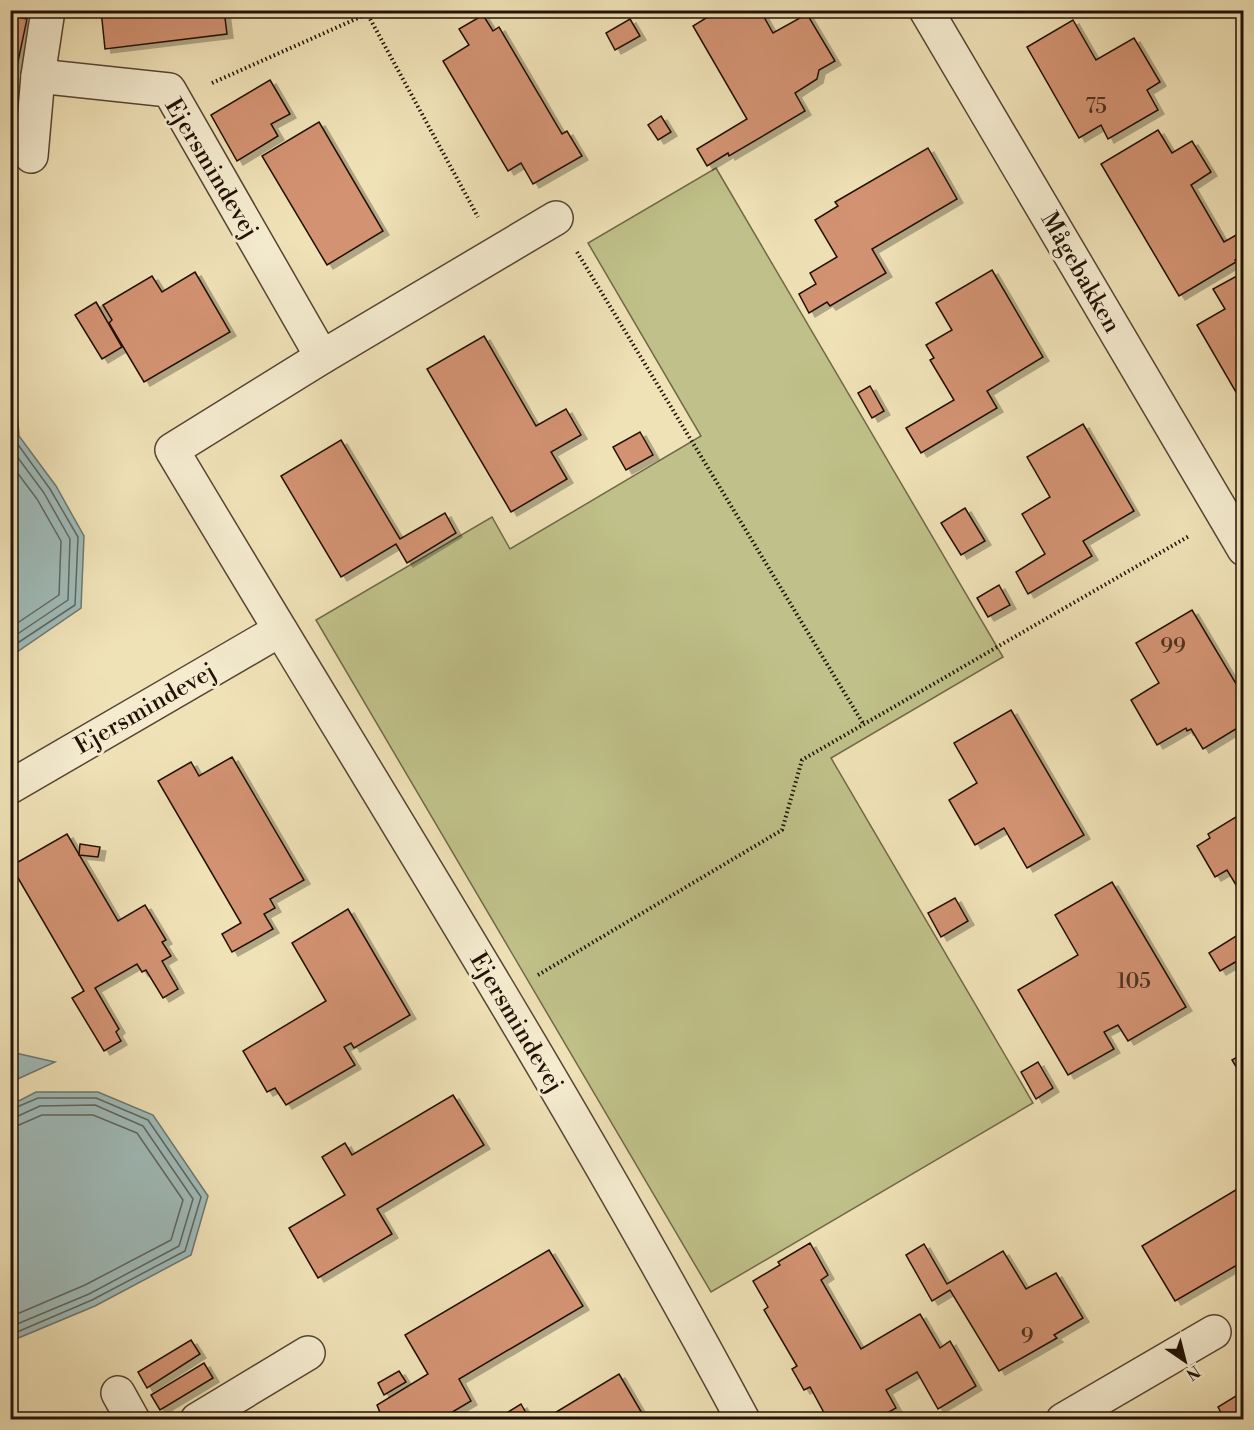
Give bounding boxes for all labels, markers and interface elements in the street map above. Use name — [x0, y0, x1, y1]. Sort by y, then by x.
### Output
street label: Ejersmindevej — [158, 93, 265, 244]
house number: 75 — [1085, 94, 1107, 120]
street label: Mågebakken — [1033, 207, 1127, 338]
house number: 99 — [1160, 634, 1186, 660]
street label: Ejersmindevej — [70, 656, 221, 761]
street label: Ejersmindevej — [463, 947, 570, 1098]
house number: 105 — [1117, 969, 1151, 995]
house number: 9 — [1021, 1324, 1033, 1350]
north arrow — [1155, 1331, 1215, 1391]
text: N — [1182, 1361, 1204, 1384]

